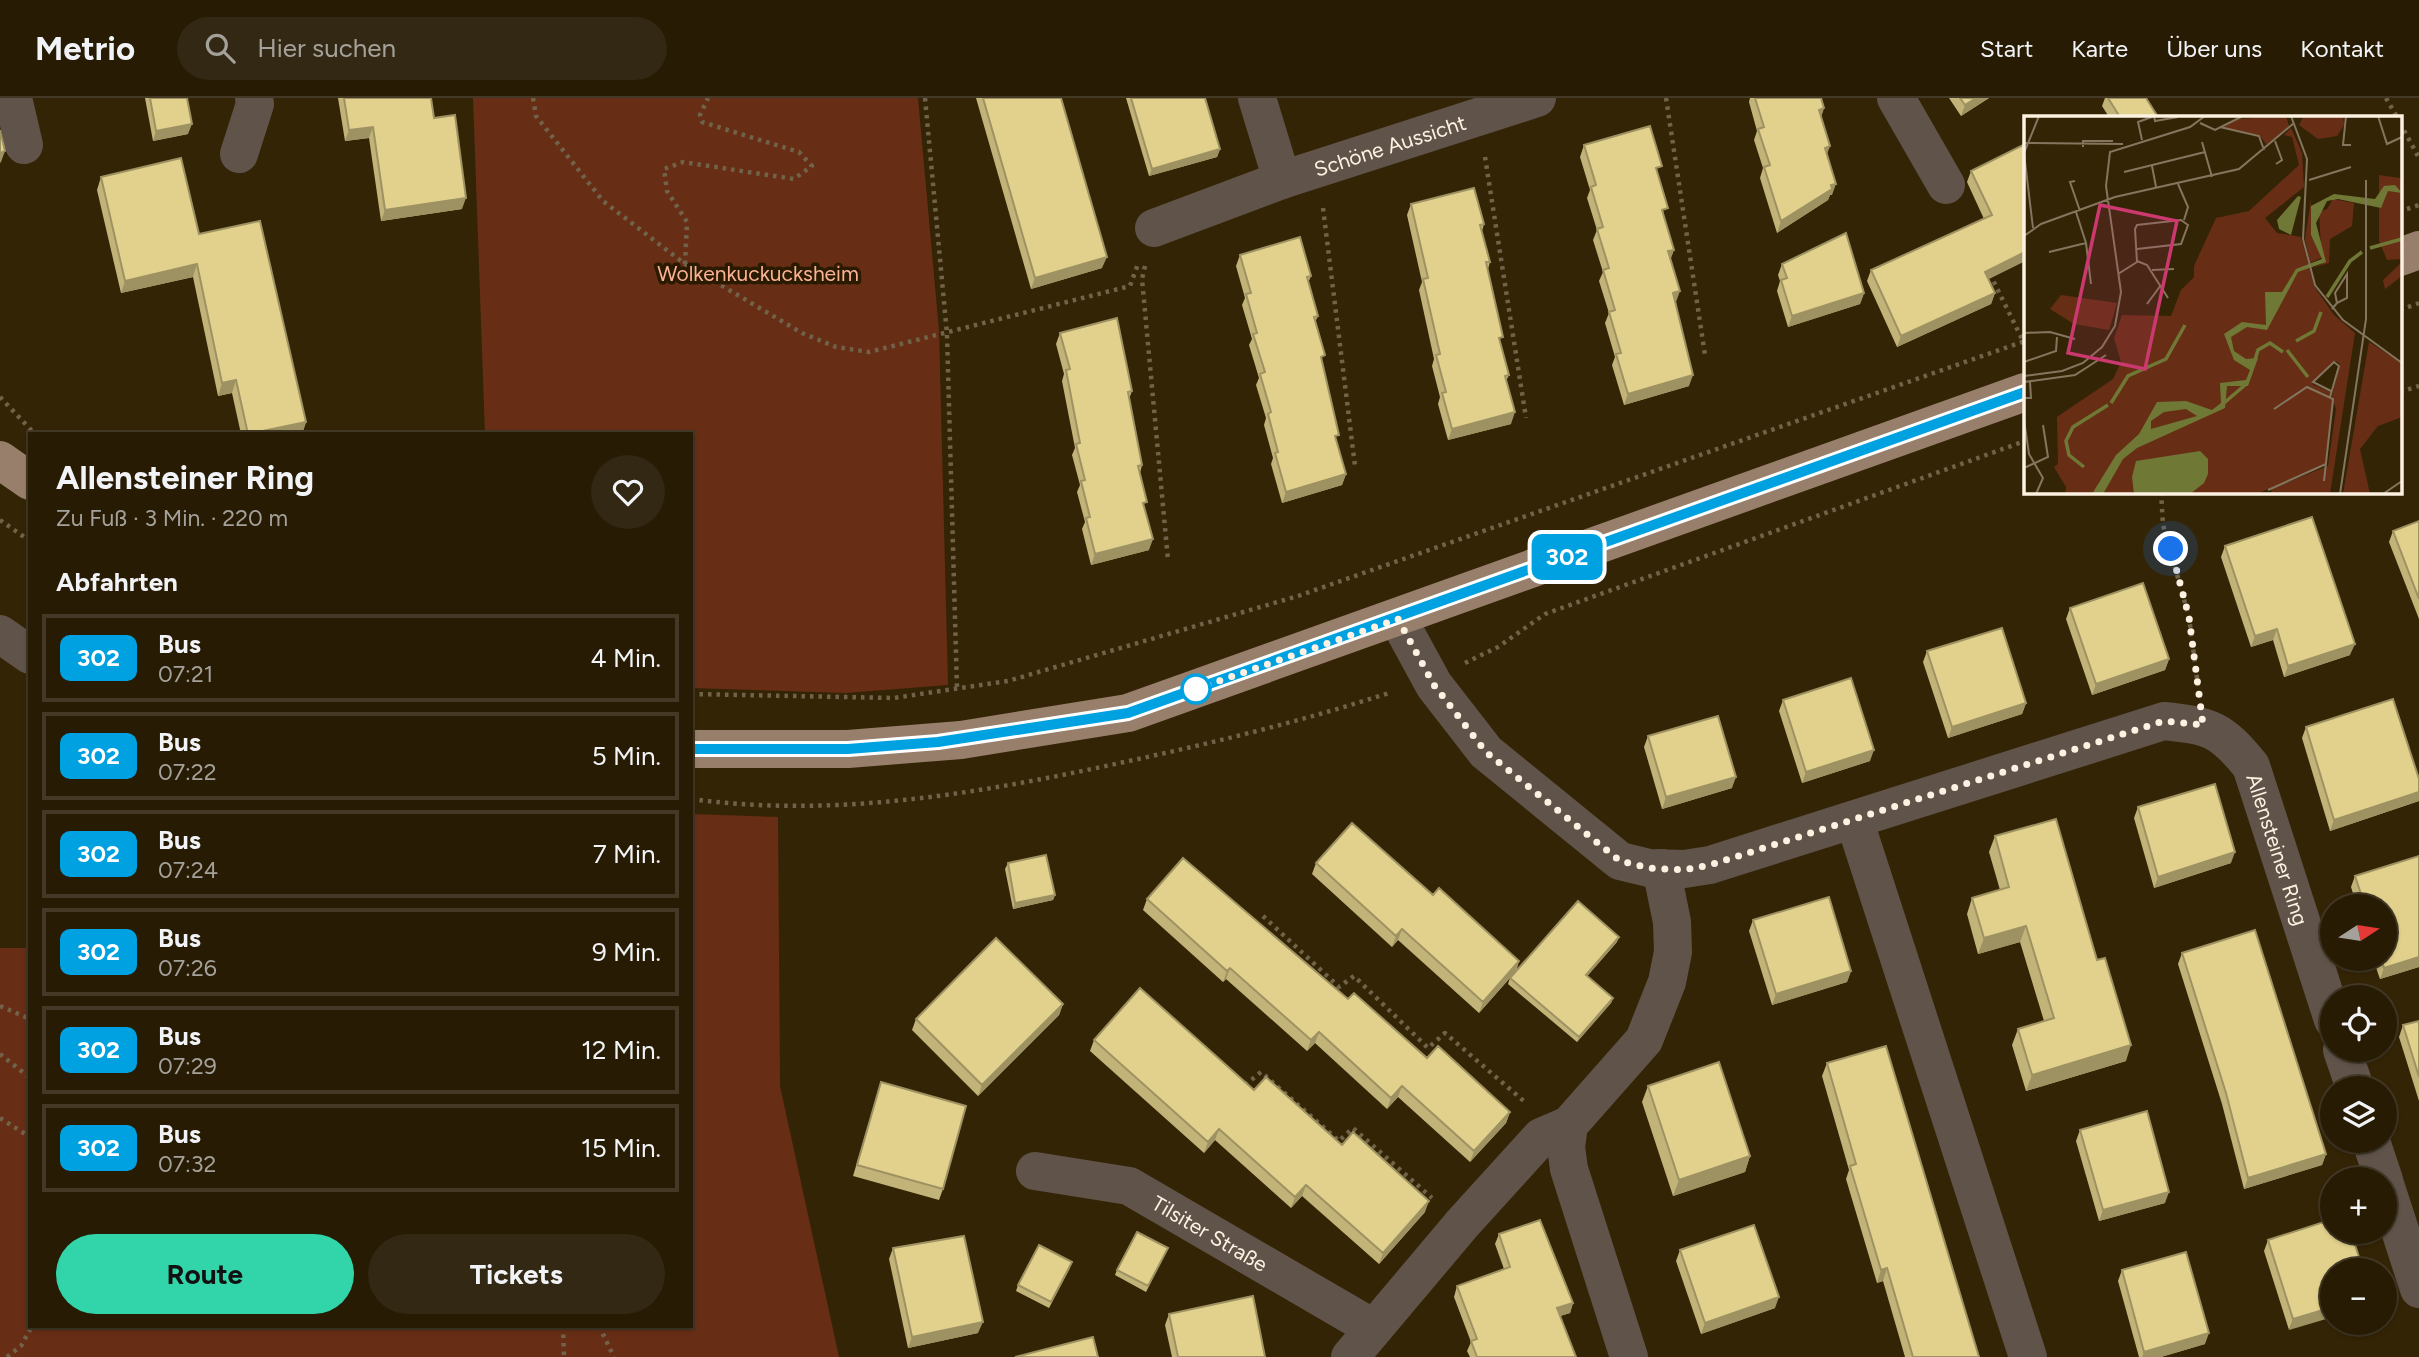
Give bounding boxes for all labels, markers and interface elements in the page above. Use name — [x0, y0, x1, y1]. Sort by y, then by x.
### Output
search box — [177, 17, 667, 80]
text: Metrio — [35, 29, 135, 68]
icon: search — [201, 29, 239, 67]
text: Hier suchen — [257, 32, 396, 64]
text: Start — [1980, 34, 2033, 63]
text: Karte — [2071, 34, 2128, 63]
text: Über uns — [2166, 34, 2262, 63]
text: Kontakt — [2300, 34, 2384, 63]
street label: Schöne Aussicht — [1311, 109, 1469, 181]
inset map — [2024, 116, 2402, 494]
park label: Wolkenkuckucksheim — [657, 261, 859, 286]
button: heart — [591, 455, 665, 529]
text: Allensteiner Ring — [56, 458, 314, 497]
text: Zu Fuß · 3 Min. · 220 m — [56, 504, 288, 532]
your location — [2153, 531, 2188, 566]
line badge: 302 — [1527, 534, 1607, 580]
text: 302 — [1546, 542, 1588, 571]
text: Abfahrten — [56, 566, 178, 598]
text: Bus — [158, 628, 201, 660]
text: 4 Min. — [590, 642, 661, 674]
text: 302 — [77, 643, 120, 672]
text: 07:21 — [158, 660, 213, 688]
unlabelled marker — [1181, 674, 1211, 704]
text: Bus — [158, 726, 201, 758]
text: 5 Min. — [592, 740, 661, 772]
text: 302 — [77, 741, 120, 770]
text: 07:22 — [158, 758, 217, 786]
street label: Allensteiner Ring — [2242, 770, 2314, 928]
text: Bus — [158, 824, 201, 856]
text: 7 Min. — [593, 838, 661, 870]
text: 302 — [77, 839, 120, 868]
text: 07:24 — [158, 856, 218, 884]
north arrow — [2320, 894, 2398, 971]
map controls — [2320, 894, 2397, 1335]
text: Bus — [158, 922, 201, 954]
text: 9 Min. — [592, 936, 661, 968]
text: 302 — [77, 937, 120, 966]
text: 07:26 — [158, 954, 217, 982]
button: locate — [2320, 985, 2397, 1062]
text: Bus — [158, 1020, 201, 1052]
text: 12 Min. — [581, 1034, 661, 1066]
text: 302 — [77, 1035, 120, 1064]
text: 07:29 — [158, 1052, 217, 1080]
button: layers — [2320, 1076, 2397, 1153]
text: Bus — [158, 1118, 201, 1150]
text: 15 Min. — [581, 1132, 661, 1164]
text: 302 — [77, 1133, 120, 1162]
text: 07:32 — [158, 1150, 216, 1178]
button: + — [2320, 1167, 2397, 1244]
street label: Tilsiter Straße — [1148, 1190, 1272, 1277]
button: Route — [56, 1234, 354, 1314]
button: Tickets — [368, 1234, 665, 1314]
button: − — [2320, 1258, 2397, 1335]

